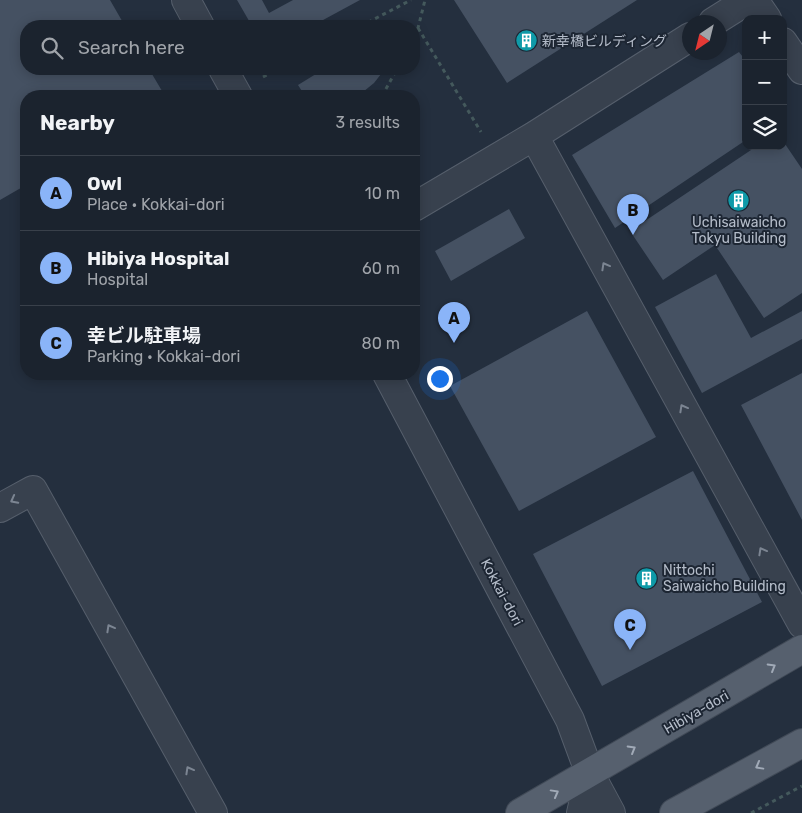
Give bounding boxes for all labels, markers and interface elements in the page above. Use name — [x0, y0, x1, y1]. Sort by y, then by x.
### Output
north arrow — [682, 15, 727, 60]
map controls — [742, 15, 787, 150]
button: + — [742, 15, 787, 60]
search box — [20, 20, 420, 75]
building icon: 新幸橋ビルディング — [514, 29, 538, 53]
place label: 新幸橋ビルディング — [542, 33, 667, 50]
icon: search — [38, 34, 66, 62]
text: Search here — [78, 36, 185, 59]
button: − — [742, 60, 787, 105]
button: layers — [742, 105, 787, 150]
text: Nearby — [40, 110, 115, 135]
text: 3 results — [335, 113, 400, 132]
text: Owl — [87, 172, 122, 195]
text: A — [50, 184, 62, 203]
text: 10 m — [365, 184, 400, 203]
building icon: Uchisaiwaicho Tokyu Building — [727, 188, 751, 212]
pin: B — [617, 194, 649, 235]
text: Place · Kokkai-dori — [87, 195, 225, 214]
place label: Uchisaiwaicho Tokyu Building — [692, 214, 786, 247]
text: Hibiya Hospital — [87, 247, 229, 270]
text: B — [50, 259, 62, 278]
text: 60 m — [362, 259, 400, 278]
one-way arrow — [602, 262, 612, 271]
text: Hospital — [87, 270, 148, 289]
pin: A — [438, 302, 470, 343]
text: 幸ビル駐車場 — [87, 324, 201, 347]
text: C — [50, 334, 62, 353]
text: 80 m — [362, 334, 400, 353]
text: Parking · Kokkai-dori — [87, 347, 240, 366]
your location — [427, 366, 453, 392]
one-way arrow — [680, 405, 690, 414]
one-way arrow — [11, 494, 20, 504]
one-way arrow — [758, 547, 768, 556]
street label: Kokkai-dori — [477, 556, 526, 629]
place label: Nittochi Saiwaicho Building — [663, 562, 786, 595]
building icon: Nittochi Saiwaicho Building — [635, 566, 659, 590]
pin: C — [614, 609, 646, 650]
one-way arrow — [107, 625, 117, 634]
one-way arrow — [767, 663, 776, 673]
street label: Hibiya-dori — [661, 687, 732, 738]
one-way arrow — [627, 746, 636, 756]
one-way arrow — [756, 760, 765, 770]
one-way arrow — [186, 767, 196, 776]
one-way arrow — [549, 790, 558, 800]

